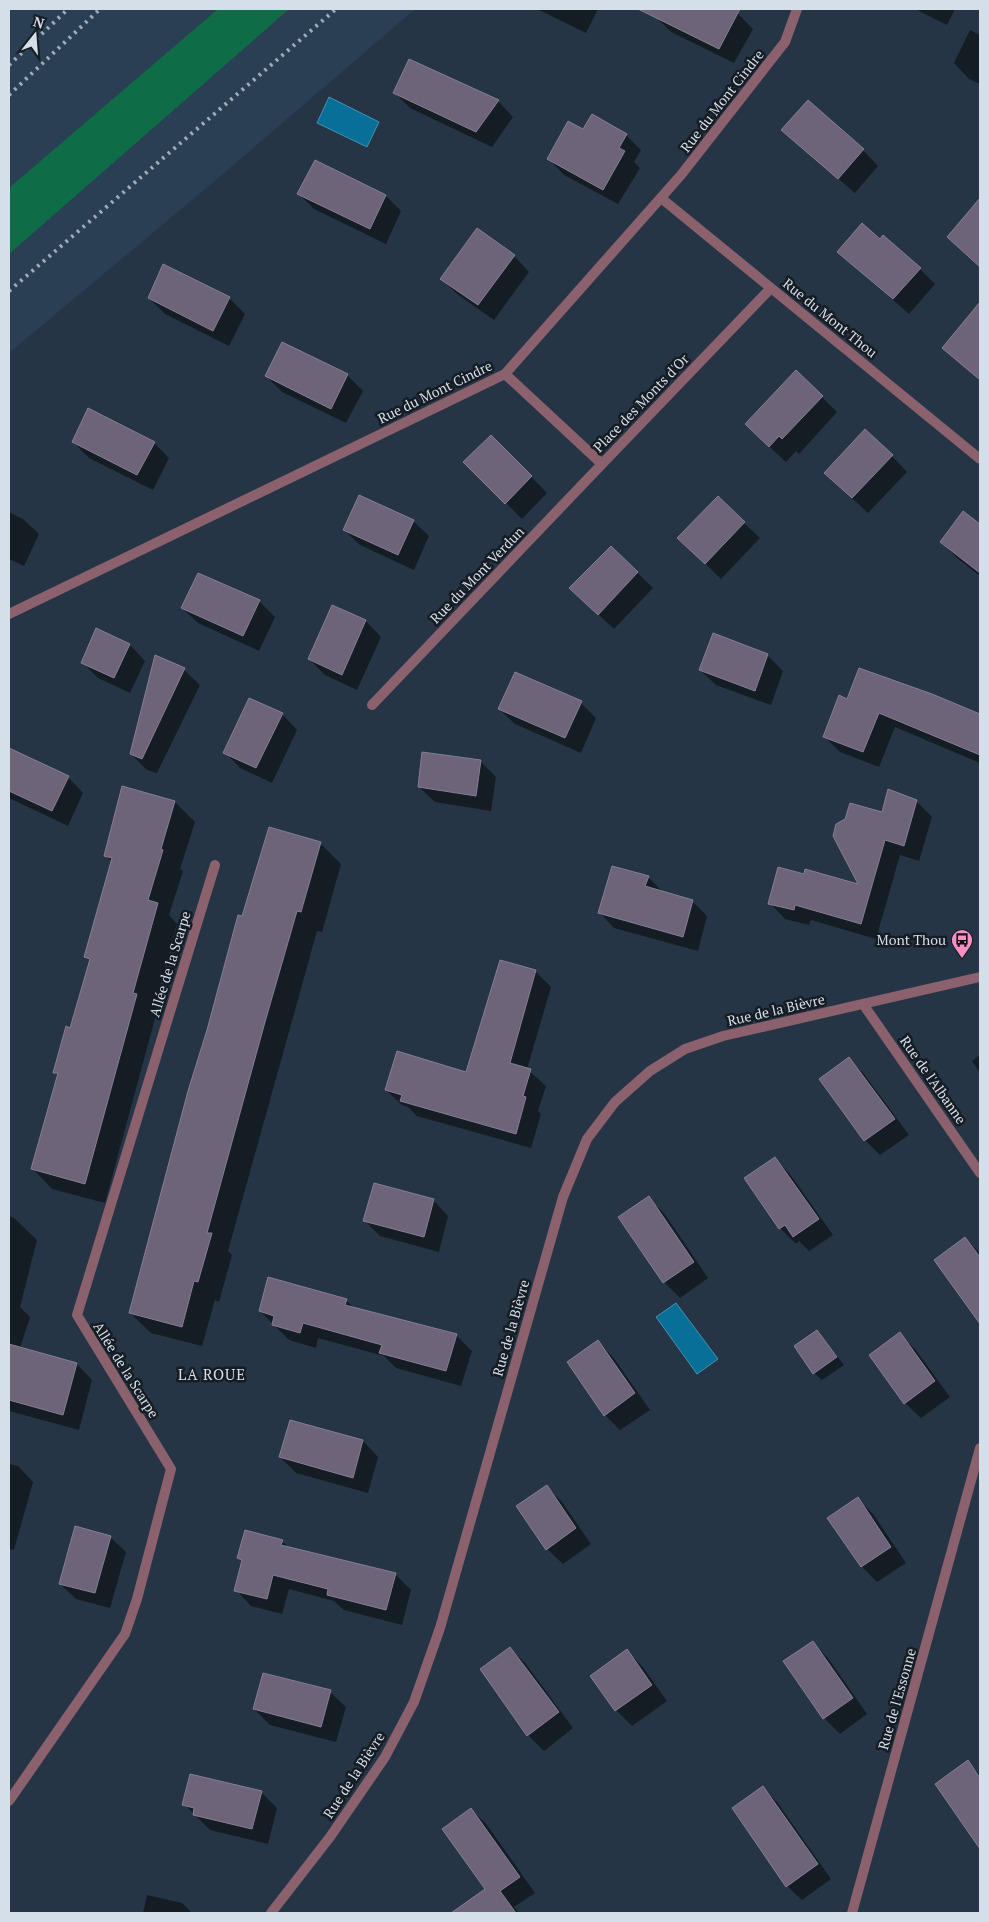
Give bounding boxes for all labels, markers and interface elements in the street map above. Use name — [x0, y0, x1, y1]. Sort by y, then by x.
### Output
north arrow — [10, 10, 60, 60]
text: N — [31, 11, 47, 33]
street label: Rue du Mont Cindre — [676, 46, 768, 156]
street label: Rue du Mont Thou — [779, 274, 881, 362]
street label: Place des Monts d'Or — [589, 349, 693, 456]
street label: Rue du Mont Cindre — [374, 356, 495, 428]
street label: Rue du Mont Verdun — [425, 522, 528, 627]
street label: Allée de la Scarpe — [144, 909, 195, 1019]
bus stop icon: Mont Thou — [950, 928, 974, 959]
place label: Mont Thou — [877, 930, 946, 949]
street label: Rue de la Bièvre — [725, 989, 826, 1030]
street label: Rue de l'Albanne — [896, 1032, 971, 1127]
street label: Rue de la Bièvre — [488, 1277, 533, 1378]
street label: Allée de la Scarpe — [89, 1318, 164, 1421]
district label: LA ROUE — [178, 1364, 246, 1384]
street label: Rue de l'Essonne — [873, 1646, 920, 1752]
street label: Rue de la Bièvre — [319, 1728, 389, 1822]

